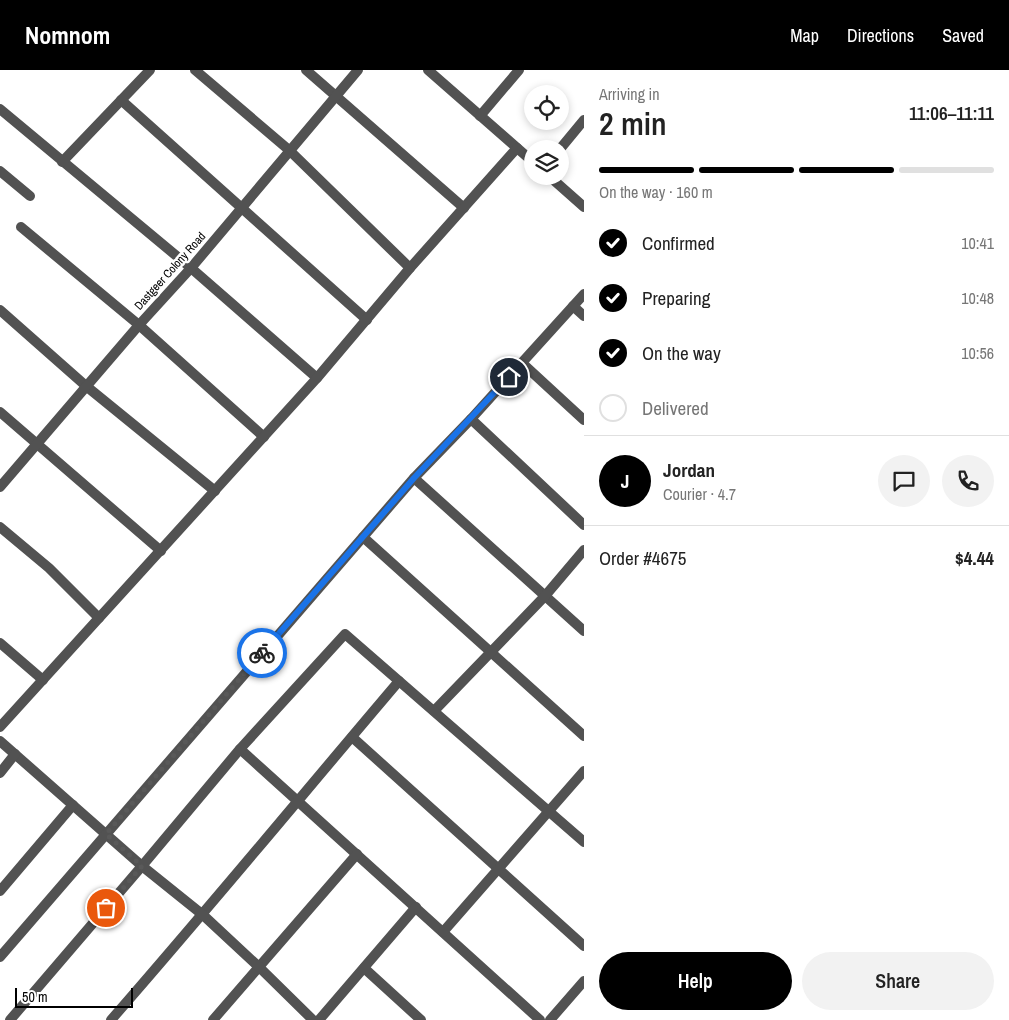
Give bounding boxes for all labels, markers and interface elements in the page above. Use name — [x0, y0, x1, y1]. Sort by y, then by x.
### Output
text: Nomnom — [25, 19, 110, 51]
text: Map — [790, 23, 819, 48]
text: Directions — [847, 23, 914, 48]
text: Saved — [942, 23, 984, 48]
text: Arriving in — [599, 83, 660, 105]
map controls — [524, 85, 569, 185]
button: locate — [524, 85, 569, 130]
text: 11:06–11:11 — [909, 100, 994, 126]
text: 2 min — [599, 102, 667, 145]
button: layers — [524, 140, 569, 185]
text: On the way · 160 m — [599, 181, 713, 203]
street label: Dastgeer Colony Road — [131, 229, 209, 313]
icon: check — [599, 229, 627, 257]
text: Confirmed — [642, 230, 715, 256]
text: 10:41 — [961, 232, 994, 254]
icon: check — [599, 284, 627, 312]
text: Preparing — [642, 285, 710, 311]
text: 10:48 — [961, 287, 994, 309]
icon: check — [599, 339, 627, 367]
text: On the way — [642, 340, 721, 366]
text: 10:56 — [961, 342, 994, 364]
pin — [488, 356, 530, 398]
icon: home — [495, 363, 523, 391]
text: Delivered — [642, 395, 709, 421]
button: chat — [878, 455, 930, 507]
button: phone — [942, 455, 994, 507]
text: Jordan — [663, 457, 715, 483]
text: J — [621, 468, 629, 494]
text: Courier · 4.7 — [663, 483, 736, 505]
text: Order #4675 — [599, 545, 686, 571]
text: $4.44 — [955, 545, 994, 571]
courier — [237, 628, 287, 678]
icon: bike — [248, 639, 276, 667]
pin — [85, 887, 127, 929]
icon: bag — [92, 894, 120, 922]
button: Help — [599, 952, 792, 1010]
button: Share — [802, 952, 994, 1010]
scale bar — [15, 985, 132, 1008]
text: 50 m — [22, 988, 48, 1006]

